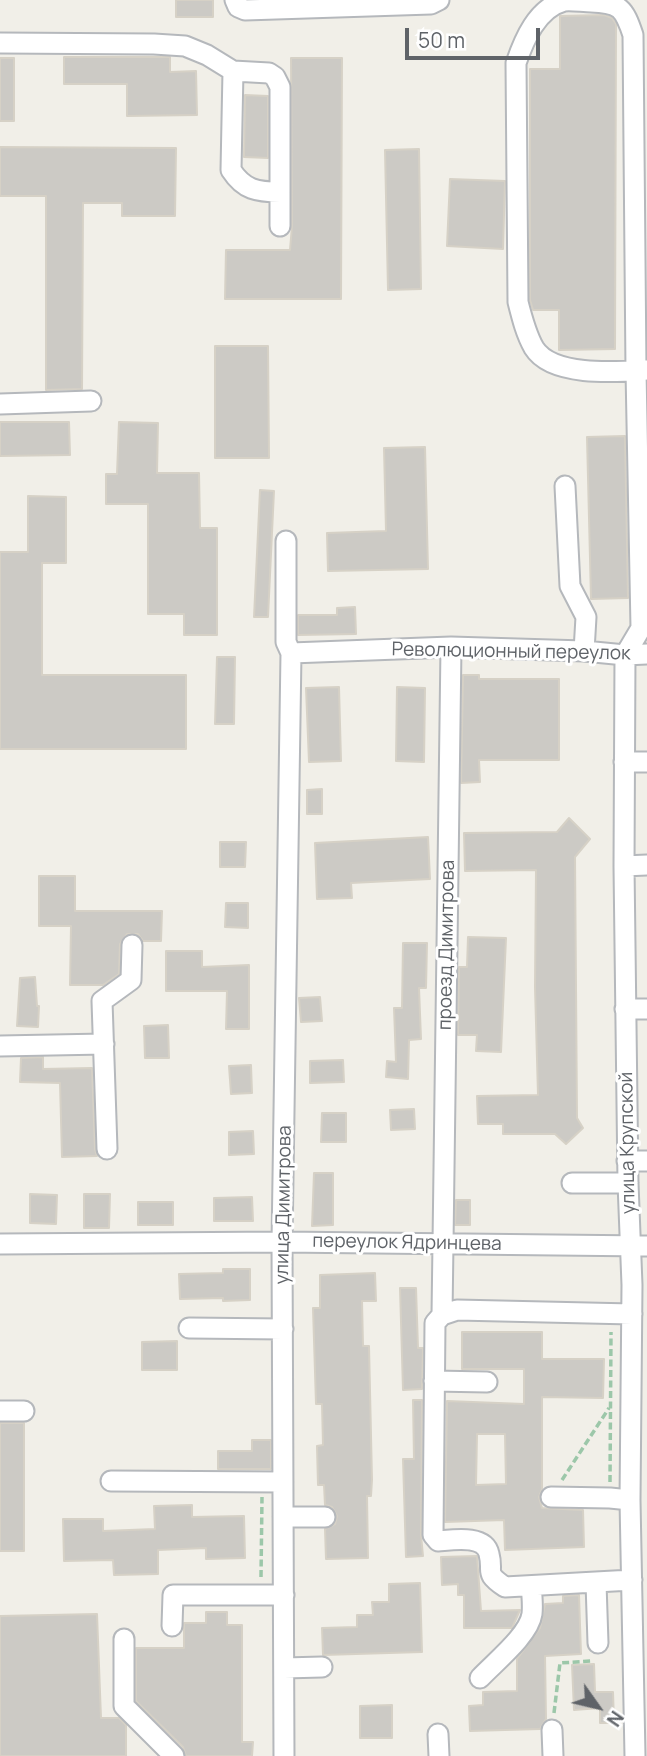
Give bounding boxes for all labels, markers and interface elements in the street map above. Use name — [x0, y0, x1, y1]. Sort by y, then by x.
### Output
scale bar — [409, 14, 544, 58]
text: 50 m — [418, 26, 465, 54]
street label: Революционный переулок — [391, 639, 631, 665]
street label: проезд Димитрова — [434, 860, 460, 1030]
street label: улица Крупской — [615, 1072, 641, 1214]
street label: улица Димитрова — [271, 1125, 297, 1285]
street label: переулок Ядринцева — [312, 1230, 502, 1256]
north arrow — [563, 1672, 633, 1742]
text: N — [601, 1706, 630, 1732]

